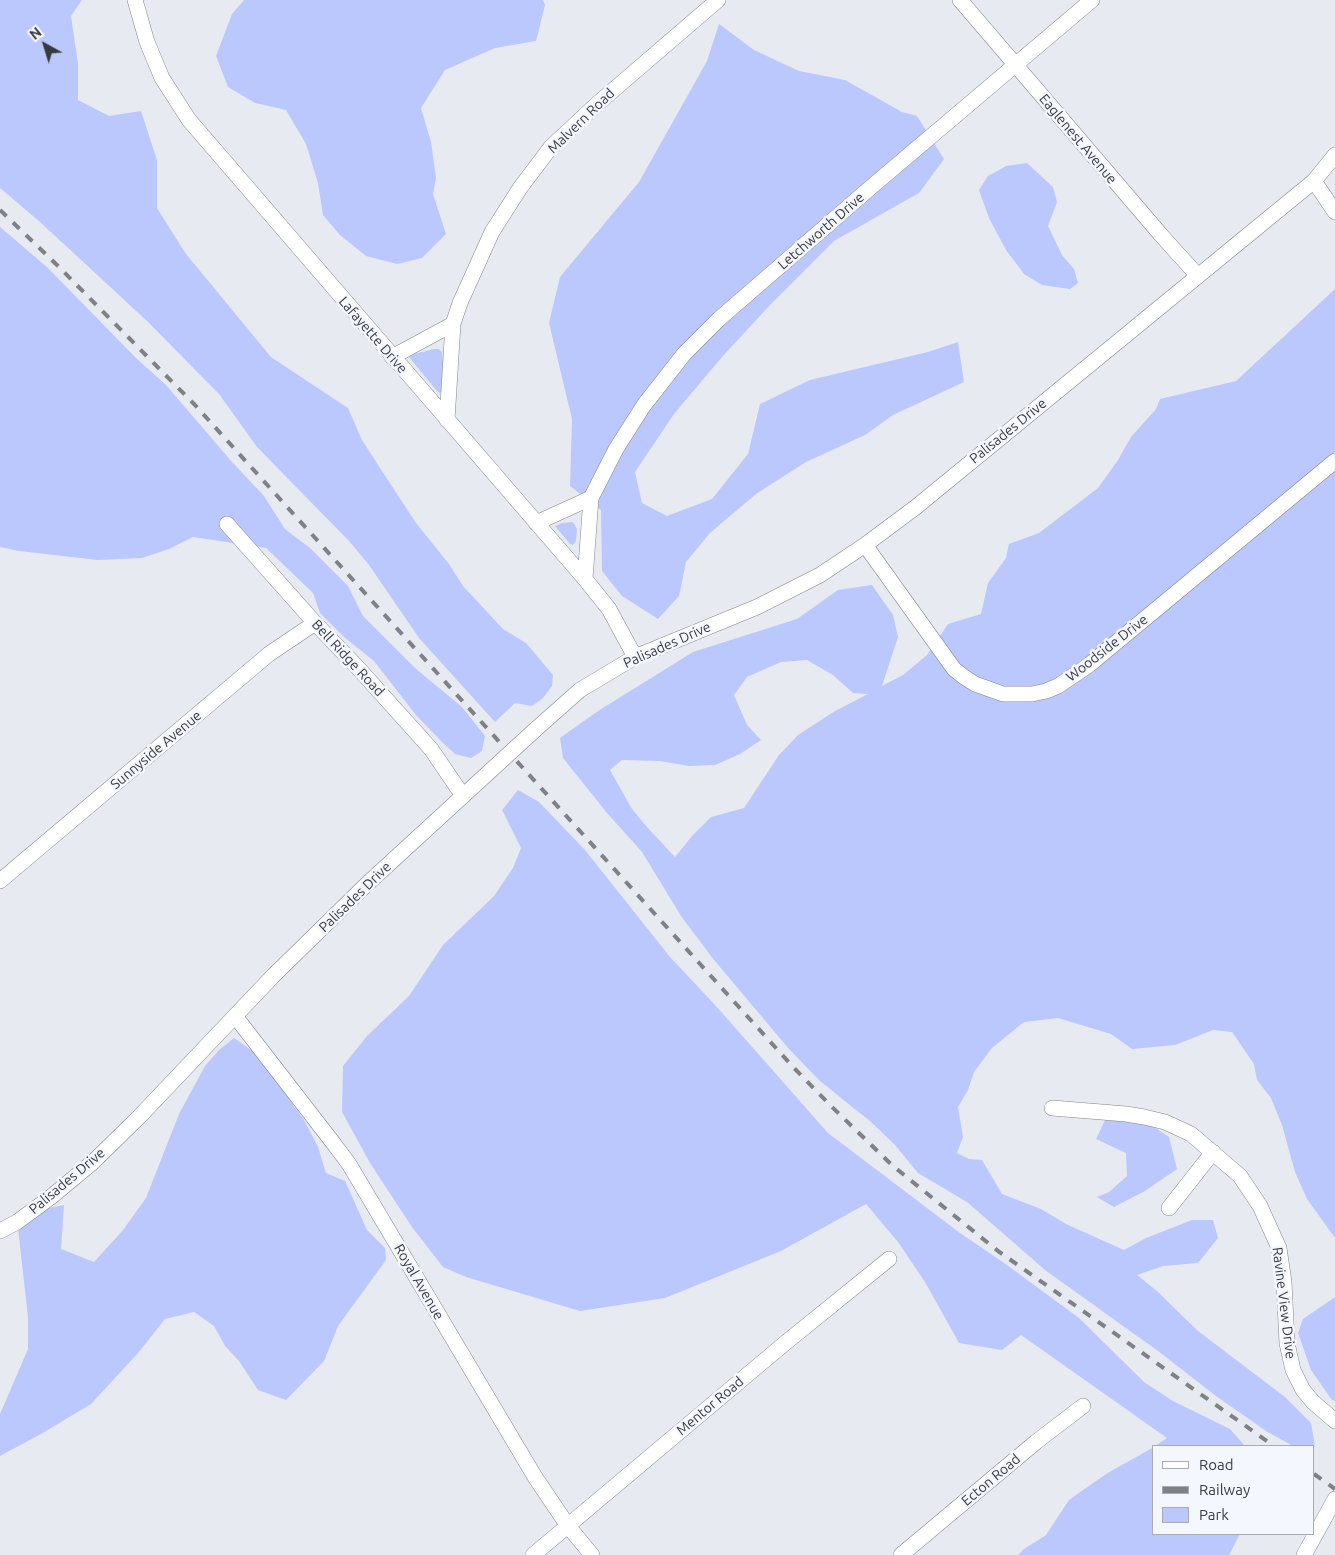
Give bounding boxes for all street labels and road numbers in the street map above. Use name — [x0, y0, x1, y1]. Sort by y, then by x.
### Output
street label: Malvern Road — [544, 85, 618, 157]
street label: Eaglenest Avenue — [1036, 91, 1120, 187]
street label: Letchworth Drive — [774, 189, 868, 273]
street label: Lafayette Drive — [335, 293, 411, 377]
street label: Palisades Drive — [966, 395, 1050, 467]
street label: Woodside Drive — [1063, 611, 1151, 685]
street label: Bell Ridge Road — [308, 616, 388, 700]
street label: Palisades Drive — [621, 618, 713, 672]
street label: Sunnyside Avenue — [107, 707, 205, 793]
street label: Palisades Drive — [315, 858, 395, 936]
street label: Palisades Drive — [26, 1144, 108, 1218]
street label: Royal Avenue — [391, 1241, 447, 1323]
street label: Ravine View Drive — [1269, 1246, 1299, 1360]
street label: Mentor Road — [673, 1373, 747, 1439]
street label: Ecton Road — [958, 1451, 1024, 1509]

